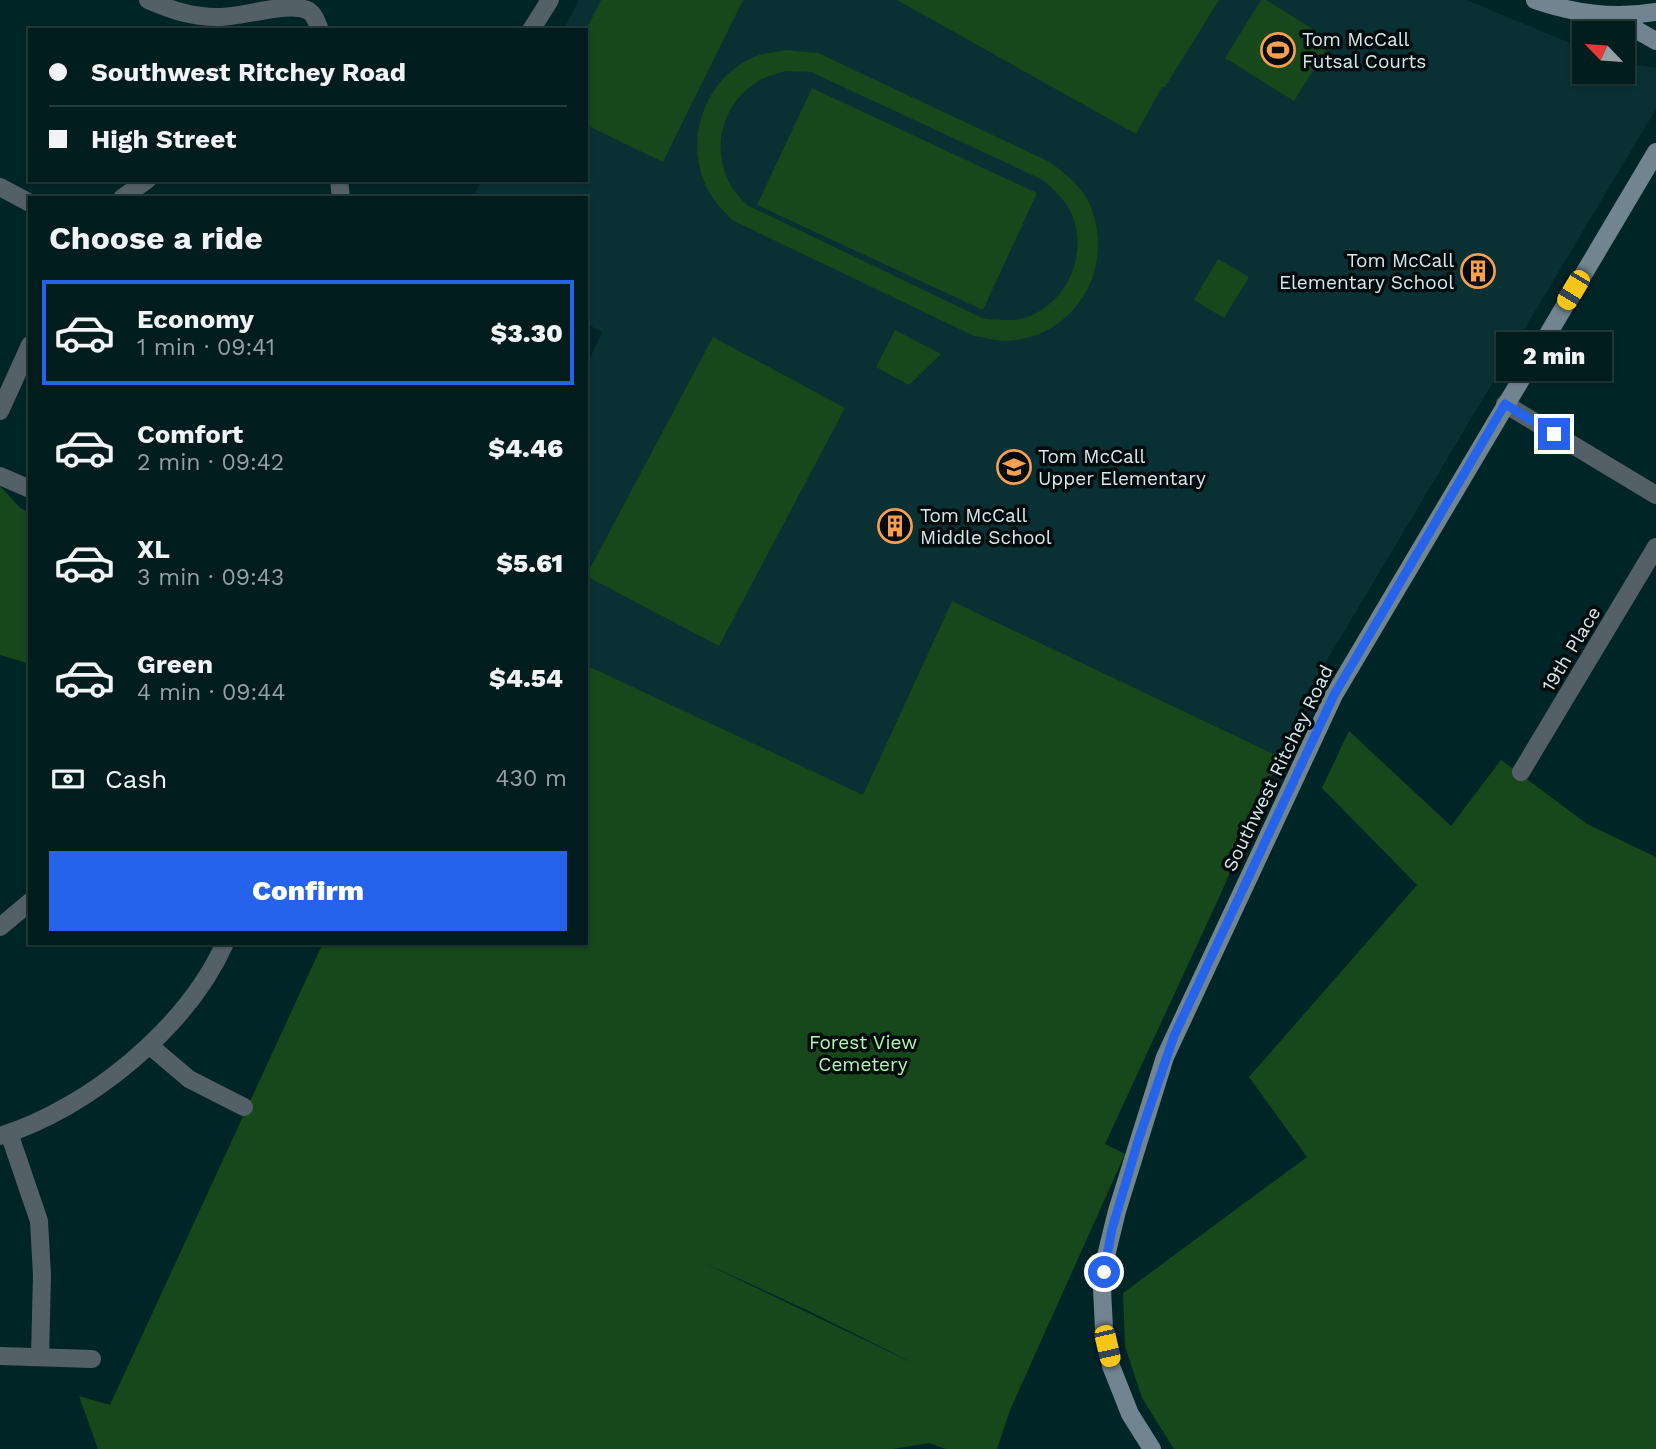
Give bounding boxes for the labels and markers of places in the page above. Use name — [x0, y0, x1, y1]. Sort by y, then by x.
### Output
place label: Tom McCall Futsal Courts — [1302, 28, 1426, 73]
sports icon: Tom McCall Futsal Courts — [1259, 31, 1297, 69]
place label: Tom McCall Elementary School — [1279, 249, 1454, 294]
building icon: Tom McCall Elementary School — [1459, 252, 1497, 290]
place label: Tom McCall Upper Elementary — [1038, 445, 1206, 490]
school or university icon: Tom McCall Upper Elementary — [995, 448, 1033, 486]
place label: Tom McCall Middle School — [920, 504, 1052, 549]
building icon: Tom McCall Middle School — [876, 507, 914, 545]

